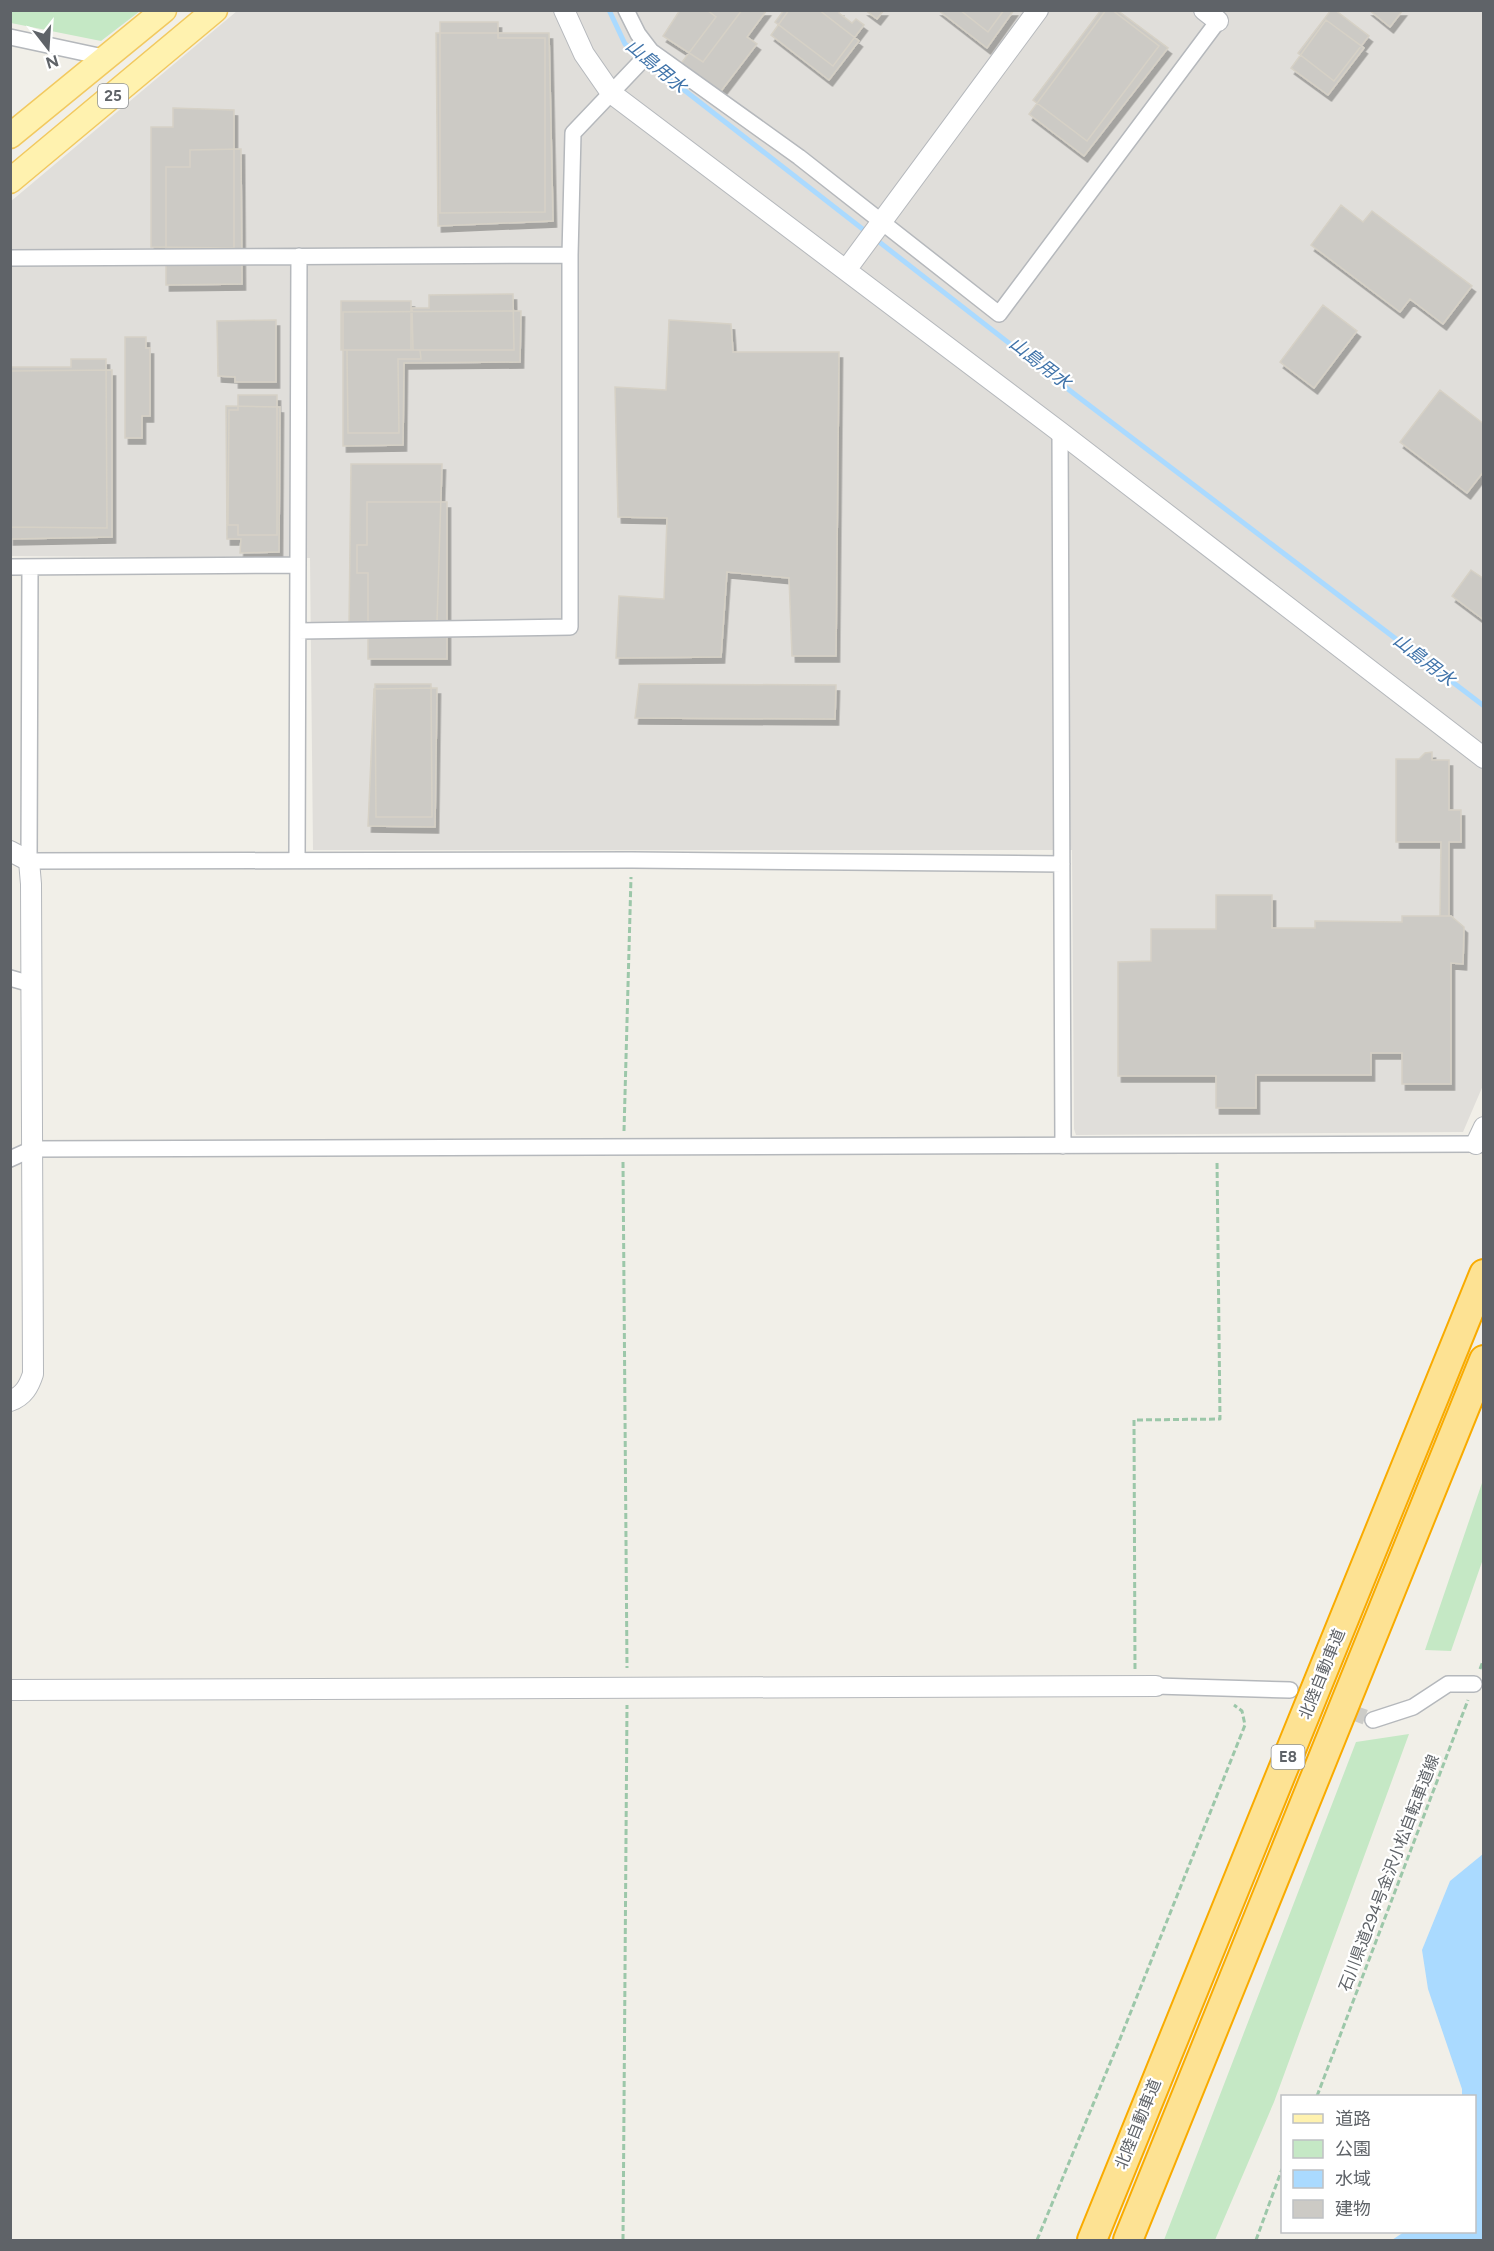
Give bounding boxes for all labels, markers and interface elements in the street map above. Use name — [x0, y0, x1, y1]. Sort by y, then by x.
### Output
north arrow — [18, 18, 78, 78]
water label: 山島用水 — [621, 34, 692, 99]
text: N — [44, 51, 61, 73]
road number: 25 — [98, 84, 128, 108]
water label: 山島用水 — [1005, 332, 1077, 395]
water label: 山島用水 — [1389, 629, 1461, 692]
street label: 北陸自動車道 — [1295, 1626, 1349, 1722]
road number: E8 — [1272, 1745, 1304, 1769]
street label: 石川県道294号金沢小松自転車道線 — [1335, 1752, 1443, 1994]
street label: 北陸自動車道 — [1111, 2076, 1165, 2172]
legend — [1281, 2095, 1476, 2233]
text: 道路 — [1335, 2108, 1371, 2130]
text: 公園 — [1335, 2138, 1371, 2160]
text: 水域 — [1335, 2168, 1371, 2190]
text: 建物 — [1335, 2198, 1371, 2220]

